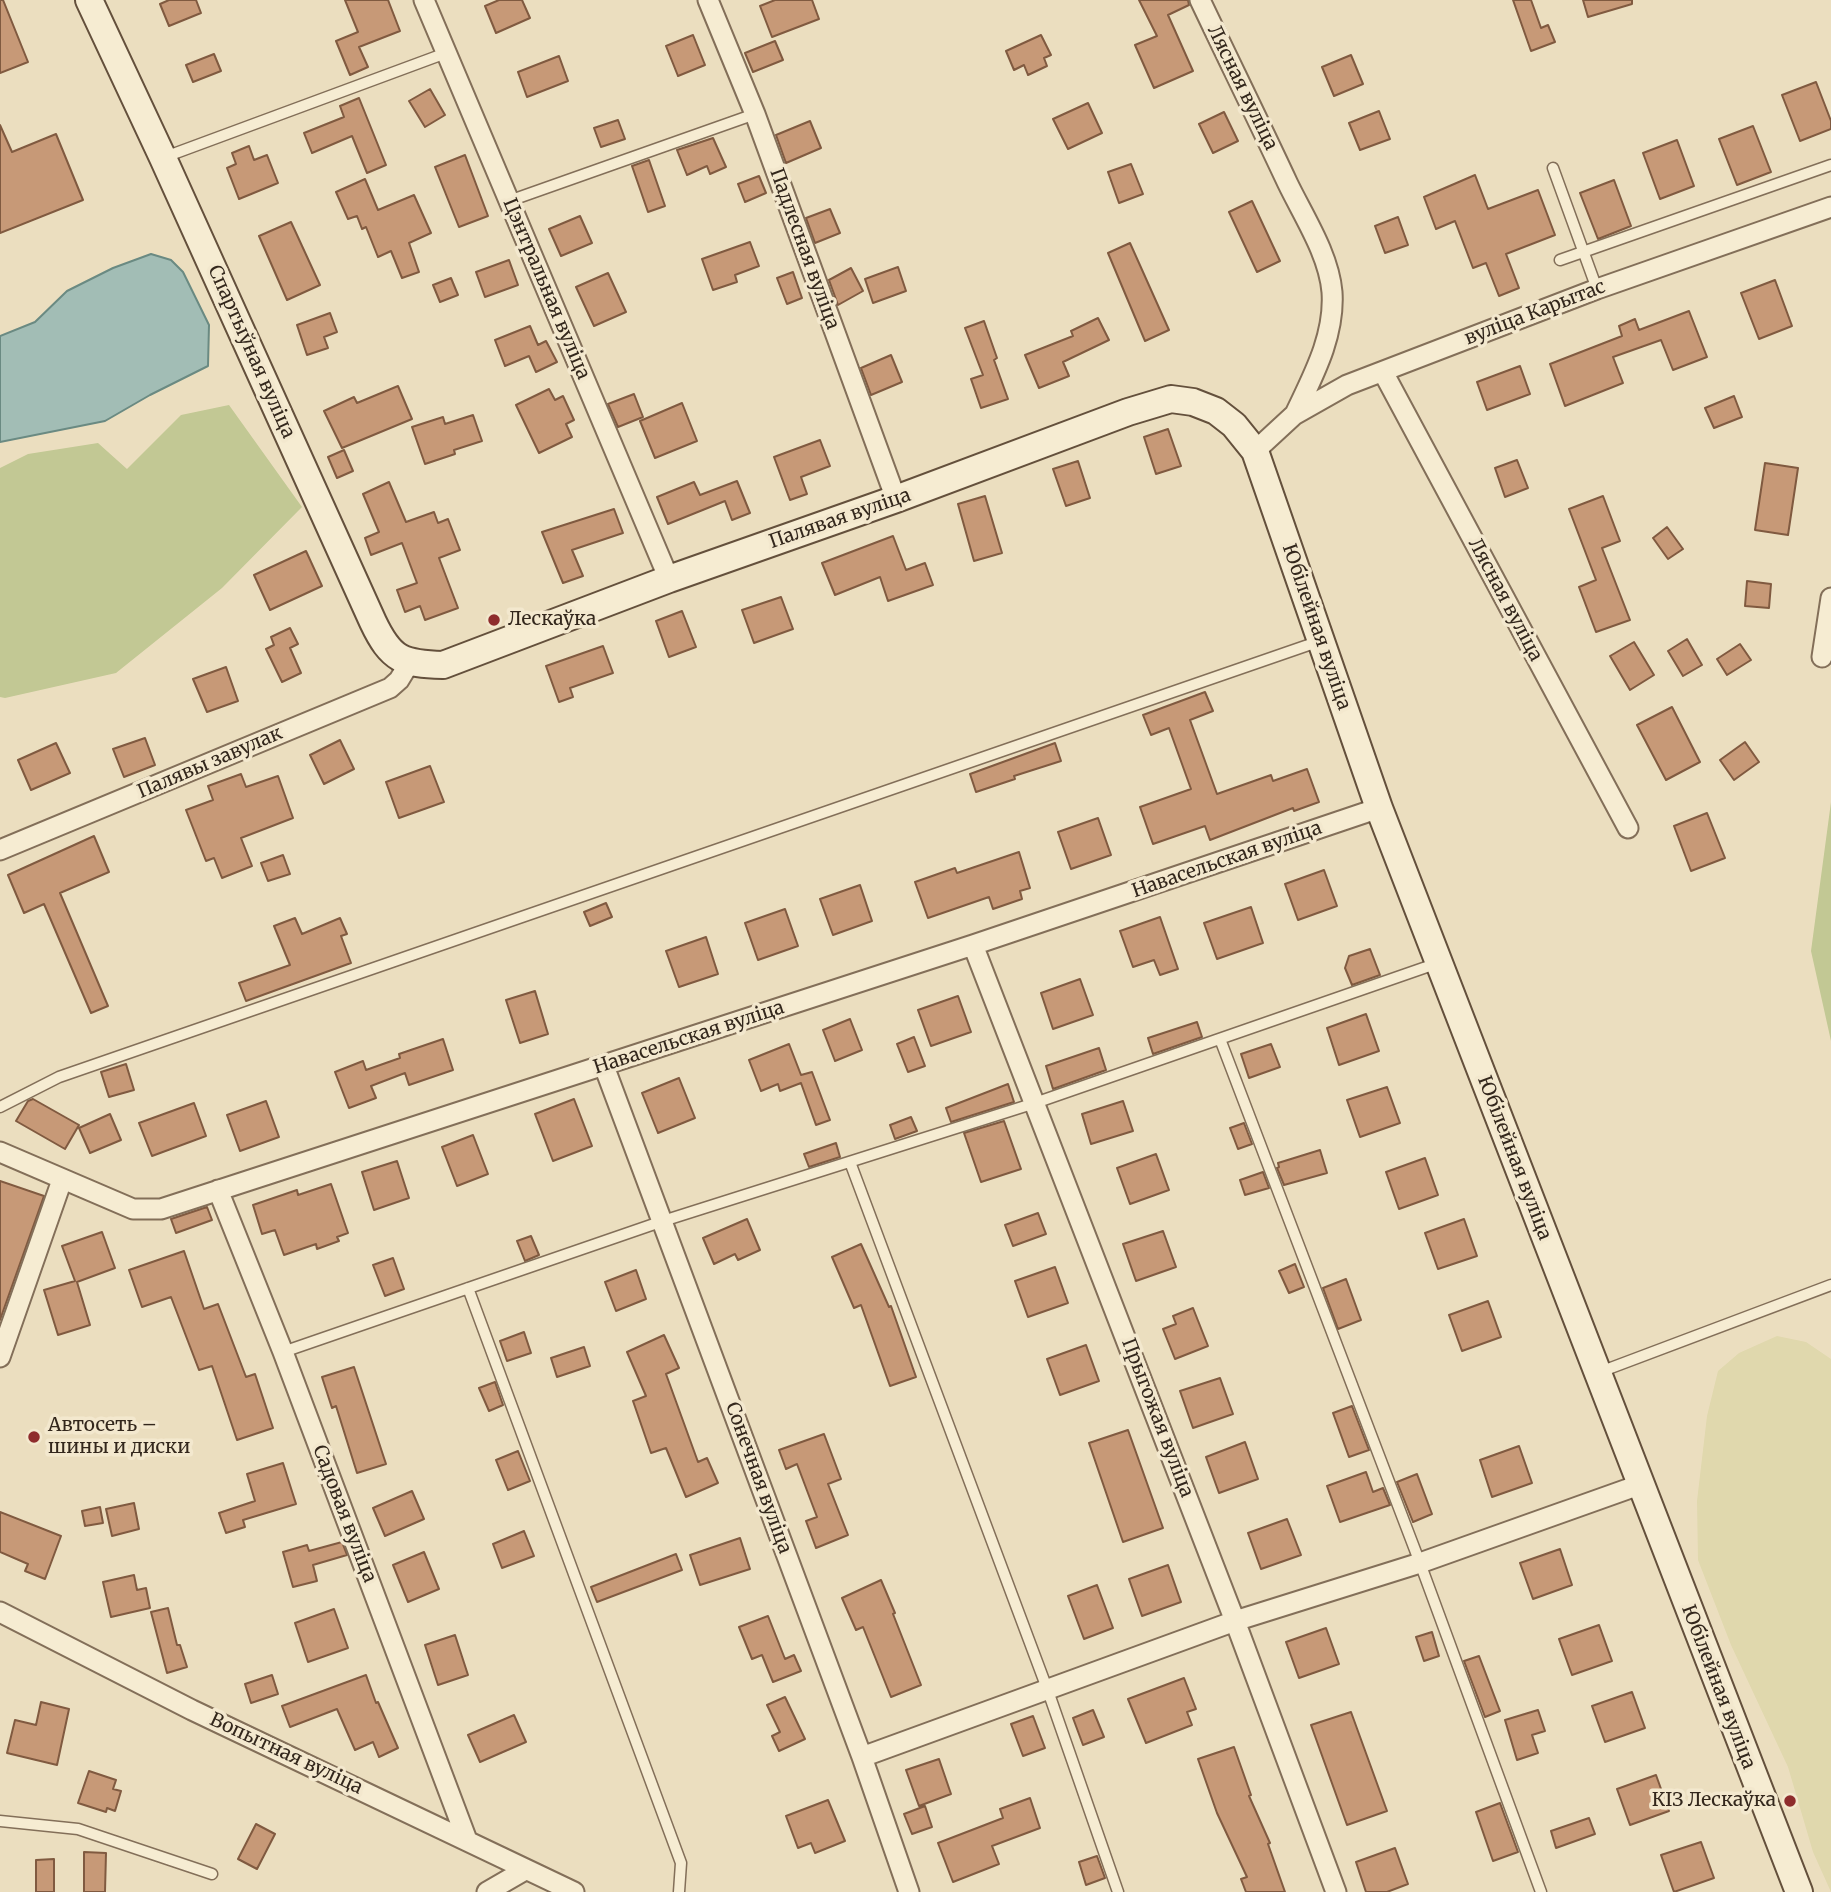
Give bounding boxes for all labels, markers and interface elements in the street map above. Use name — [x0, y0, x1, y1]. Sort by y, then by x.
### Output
street label: Лясная вуліца — [1202, 22, 1282, 154]
street label: Падлесная вуліца — [764, 165, 844, 333]
street label: Цэнтральная вуліца — [497, 195, 595, 383]
street label: Спартыўная вуліца — [203, 262, 299, 442]
street label: вуліца Карытас — [1461, 276, 1609, 350]
street label: Палявая вуліца — [766, 484, 914, 554]
street label: Лясная вуліца — [1463, 535, 1547, 665]
street label: Юбілейная вуліца — [1277, 541, 1355, 713]
place label: Лескаўка — [508, 609, 596, 631]
marker: Лескаўка — [486, 612, 502, 628]
street label: Палявы завулак — [134, 722, 286, 804]
street label: Навасельская вуліца — [1129, 817, 1325, 903]
street label: Навасельская вуліца — [591, 996, 787, 1080]
street label: Юбілейная вуліца — [1472, 1073, 1556, 1243]
street label: Прыгожая вуліца — [1116, 1335, 1198, 1501]
street label: Сонечная вуліца — [720, 1399, 796, 1557]
place label: Автосеть – шины и диски — [48, 1415, 190, 1459]
marker: Автосеть – шины и диски — [26, 1429, 42, 1445]
street label: Садовая вуліца — [307, 1442, 381, 1586]
street label: Юбілейная вуліца — [1676, 1602, 1760, 1772]
street label: Вопытная вуліца — [206, 1709, 366, 1799]
place label: КІЗ Лескаўка — [1652, 1790, 1776, 1812]
marker: КІЗ Лескаўка — [1782, 1793, 1798, 1809]

